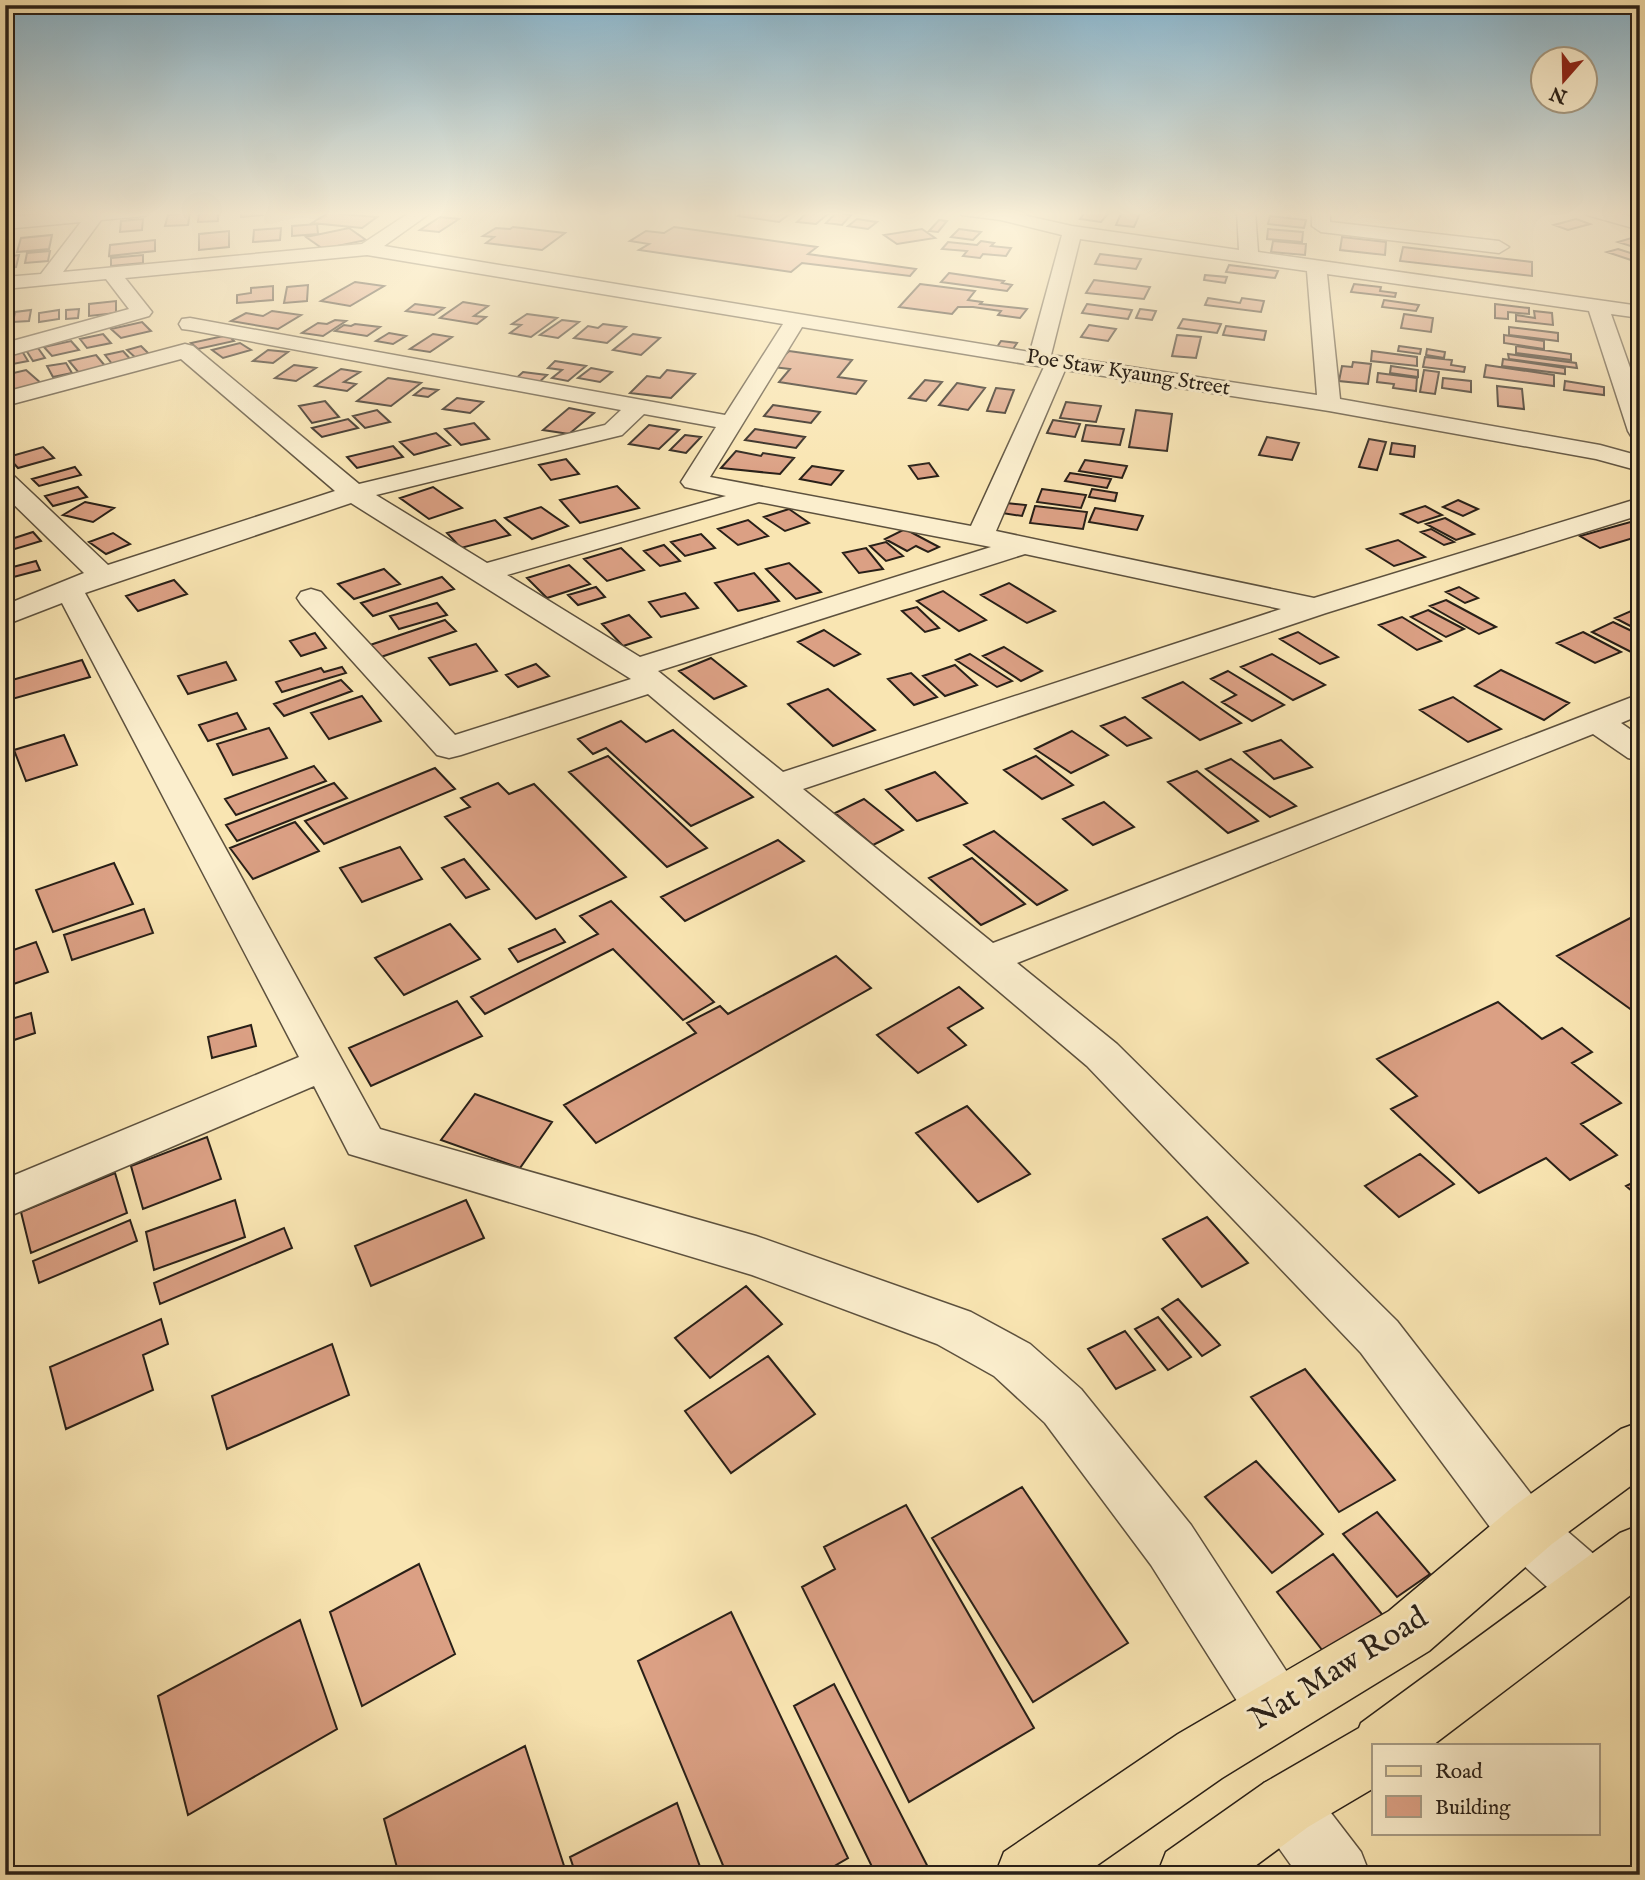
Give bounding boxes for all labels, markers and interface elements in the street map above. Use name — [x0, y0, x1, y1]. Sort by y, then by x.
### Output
north arrow — [1530, 46, 1600, 116]
text: N — [1547, 80, 1572, 109]
street label: Poe Staw Kyaung Street — [1024, 344, 1232, 402]
street label: Nat Maw Road — [1242, 1597, 1436, 1740]
legend — [1372, 1744, 1600, 1834]
text: Road — [1435, 1759, 1483, 1786]
text: Building — [1435, 1795, 1511, 1822]

